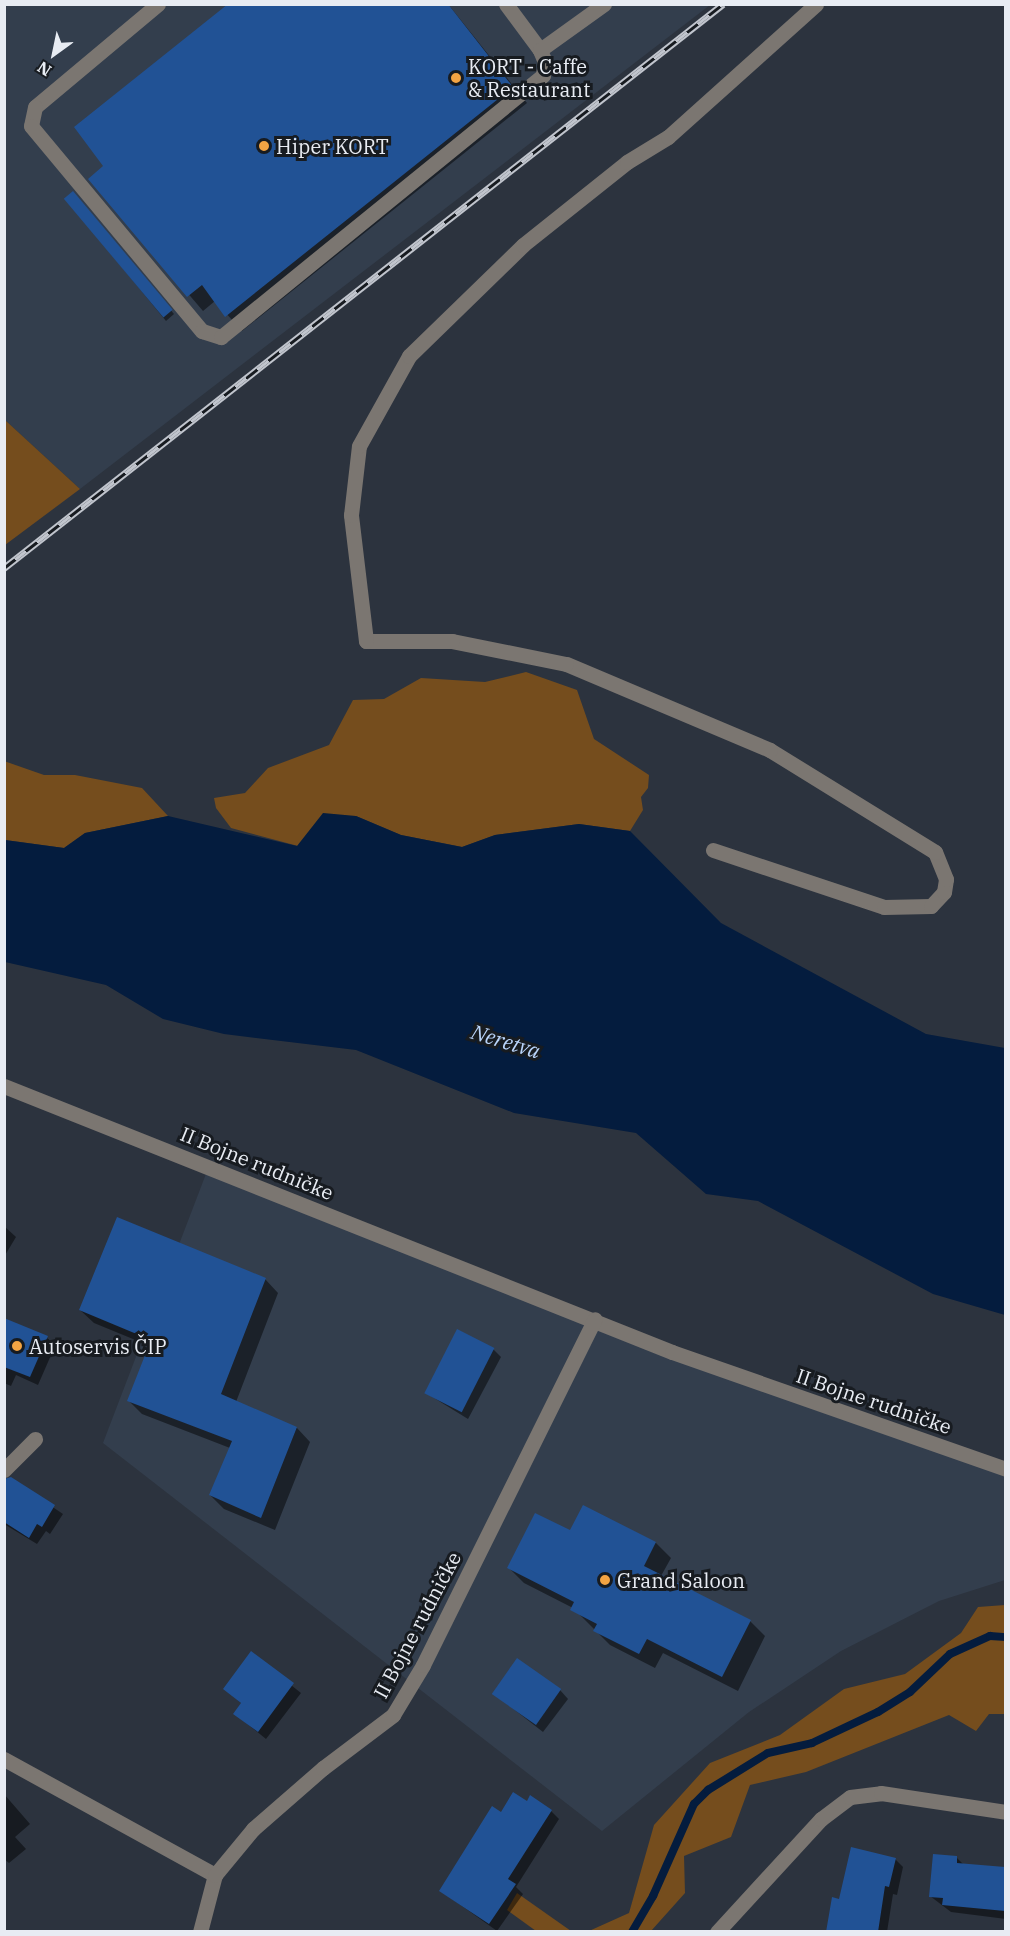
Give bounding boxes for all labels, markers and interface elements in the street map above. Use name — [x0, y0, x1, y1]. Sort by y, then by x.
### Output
north arrow — [24, 24, 84, 84]
place label: KORT - Caffe & Restaurant — [468, 54, 590, 101]
text: N — [33, 57, 55, 81]
marker: KORT - Caffe & Restaurant — [449, 71, 463, 85]
place label: Hiper KORT — [276, 134, 389, 158]
marker: Hiper KORT — [257, 139, 271, 153]
water label: Neretva — [468, 1019, 544, 1063]
street label: II Bojne rudničke — [177, 1121, 337, 1205]
place label: Autoservis ČIP — [29, 1334, 167, 1358]
marker: Autoservis ČIP — [10, 1339, 24, 1353]
street label: II Bojne rudničke — [793, 1363, 955, 1439]
street label: II Bojne rudničke — [368, 1548, 466, 1702]
place label: Grand Saloon — [617, 1568, 745, 1592]
marker: Grand Saloon — [598, 1573, 612, 1587]

